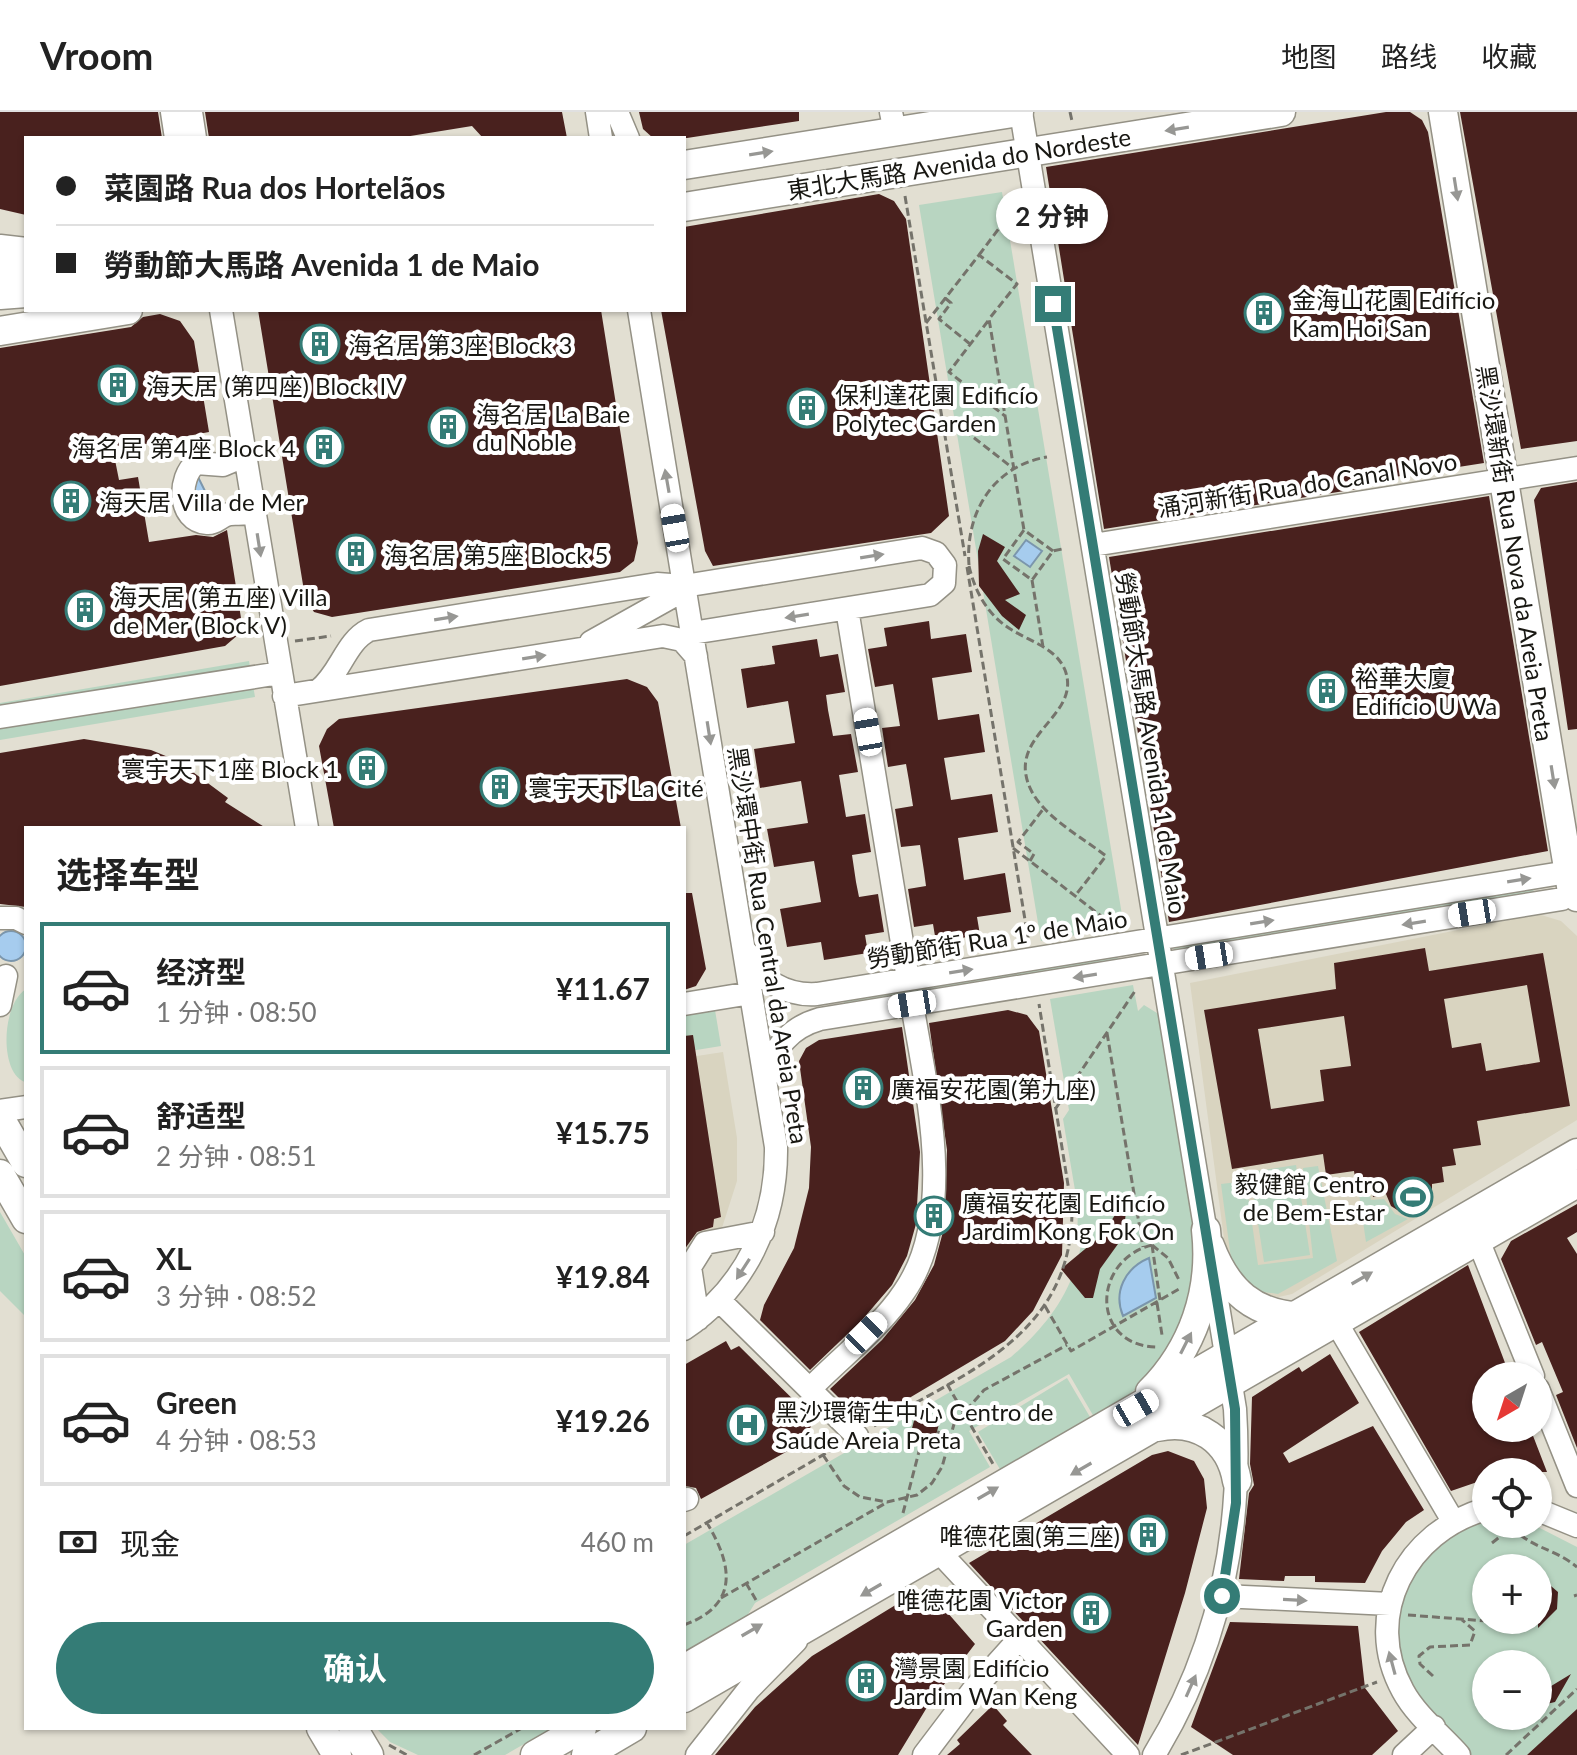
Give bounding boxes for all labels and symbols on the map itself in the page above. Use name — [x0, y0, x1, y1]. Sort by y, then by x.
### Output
street label: 東北大馬路 Avenida do Nordeste — [785, 121, 1133, 205]
one-way arrow — [1164, 123, 1189, 135]
one-way arrow — [749, 146, 774, 159]
one-way arrow — [1450, 177, 1462, 202]
callout: 2 分钟 — [997, 188, 1109, 244]
place label: 金海山花園 Edifício Kam Hoi San — [1292, 285, 1495, 342]
route end — [1035, 286, 1071, 322]
building icon: 金海山花園 Edifício Kam Hoi San — [1243, 292, 1285, 334]
building icon: 海名居 第3座 Block 3 — [299, 323, 341, 365]
place label: 海名居 第3座 Block 3 — [348, 330, 572, 359]
street label: 黑沙環新街 Rua Nova da Areia Preta — [1472, 363, 1560, 743]
building icon: 海天居 (第四座) Block IV — [97, 364, 139, 406]
place label: 海天居 (第四座) Block IV — [146, 371, 403, 400]
place label: 保利達花園 Edificío Polytec Garden — [835, 380, 1038, 437]
building icon: 保利達花園 Edificío Polytec Garden — [786, 387, 828, 429]
place label: 海名居 La Baie du Noble — [476, 399, 630, 456]
building icon: 海名居 La Baie du Noble — [427, 406, 469, 448]
building icon: 海名居 第4座 Block 4 — [303, 426, 345, 468]
place label: 海名居 第4座 Block 4 — [72, 433, 296, 462]
street label: 涌河新街 Rua do Canal Novo — [1155, 446, 1459, 522]
one-way arrow — [661, 468, 673, 493]
building icon: 海天居 Villa de Mer — [50, 480, 92, 522]
place label: 海天居 Villa de Mer — [99, 487, 304, 516]
car — [659, 502, 691, 554]
one-way arrow — [254, 533, 266, 558]
building icon: 海名居 第5座 Block 5 — [335, 533, 377, 575]
place label: 海名居 第5座 Block 5 — [384, 540, 608, 569]
one-way arrow — [860, 549, 885, 562]
street label: 勞動節大馬路 Avenida 1 de Maio — [1111, 570, 1193, 916]
place label: 海天居 (第五座) Villa de Mer (Block V) — [113, 582, 327, 639]
building icon: 海天居 (第五座) Villa de Mer (Block V) — [64, 589, 106, 631]
one-way arrow — [433, 611, 458, 623]
one-way arrow — [784, 611, 809, 623]
one-way arrow — [522, 650, 547, 662]
place label: 裕華大廈 Edifício U Wa — [1355, 663, 1497, 720]
building icon: 裕華大廈 Edifício U Wa — [1306, 670, 1348, 712]
car — [852, 706, 884, 758]
one-way arrow — [703, 721, 715, 746]
street label: 黑沙環中街 Rua Central da Areia Preta — [723, 744, 815, 1146]
building icon: 寰宇天下1座 Block 1 — [346, 747, 388, 789]
place label: 寰宇天下1座 Block 1 — [121, 754, 339, 783]
one-way arrow — [1547, 765, 1559, 790]
building icon: 寰宇天下 La Cité — [479, 766, 521, 808]
place label: 寰宇天下 La Cité — [528, 773, 704, 802]
one-way arrow — [1507, 874, 1532, 886]
car — [1446, 897, 1498, 929]
street label: 勞動節街 Rua 1º de Maio — [865, 903, 1129, 973]
one-way arrow — [1250, 915, 1275, 928]
one-way arrow — [1401, 917, 1426, 930]
car — [1183, 940, 1235, 972]
one-way arrow — [948, 964, 973, 976]
one-way arrow — [1072, 970, 1097, 983]
car — [886, 988, 938, 1020]
building icon: 廣福安花園(第九座) — [842, 1067, 884, 1109]
place label: 廣福安花園(第九座) — [891, 1074, 1096, 1103]
place label: 毅健館 Centro de Bem-Estar — [1235, 1169, 1385, 1226]
sports icon: 毅健館 Centro de Bem-Estar — [1392, 1176, 1434, 1218]
place label: 廣福安花園 Edificío Jardim Kong Fok On — [962, 1188, 1174, 1245]
building icon: 廣福安花園 Edificío Jardim Kong Fok On — [913, 1195, 955, 1237]
one-way arrow — [735, 1259, 750, 1280]
one-way arrow — [1351, 1271, 1373, 1285]
car — [841, 1308, 891, 1358]
one-way arrow — [1179, 1332, 1192, 1355]
north arrow — [1472, 1362, 1552, 1442]
car — [1109, 1386, 1163, 1430]
place label: 黑沙環衛生中心 Centro de Saúde Areia Preta — [775, 1397, 1054, 1454]
hospital icon: 黑沙環衛生中心 Centro de Saúde Areia Preta — [726, 1404, 768, 1446]
one-way arrow — [1070, 1462, 1092, 1476]
one-way arrow — [977, 1486, 1000, 1500]
building icon: 唯德花園(第三座) — [1127, 1514, 1169, 1556]
place label: 唯德花園(第三座) — [939, 1521, 1120, 1550]
route start — [1204, 1578, 1240, 1614]
one-way arrow — [860, 1583, 882, 1597]
place label: 唯德花園 Victor Garden — [896, 1585, 1063, 1642]
building icon: 唯德花園 Victor Garden — [1070, 1592, 1112, 1634]
one-way arrow — [1283, 1593, 1308, 1606]
one-way arrow — [740, 1623, 763, 1637]
one-way arrow — [1386, 1650, 1398, 1675]
place label: 灣景園 Edifício Jardim Wan Keng — [894, 1653, 1077, 1710]
building icon: 灣景園 Edifício Jardim Wan Keng — [845, 1660, 887, 1702]
one-way arrow — [1184, 1674, 1197, 1698]

